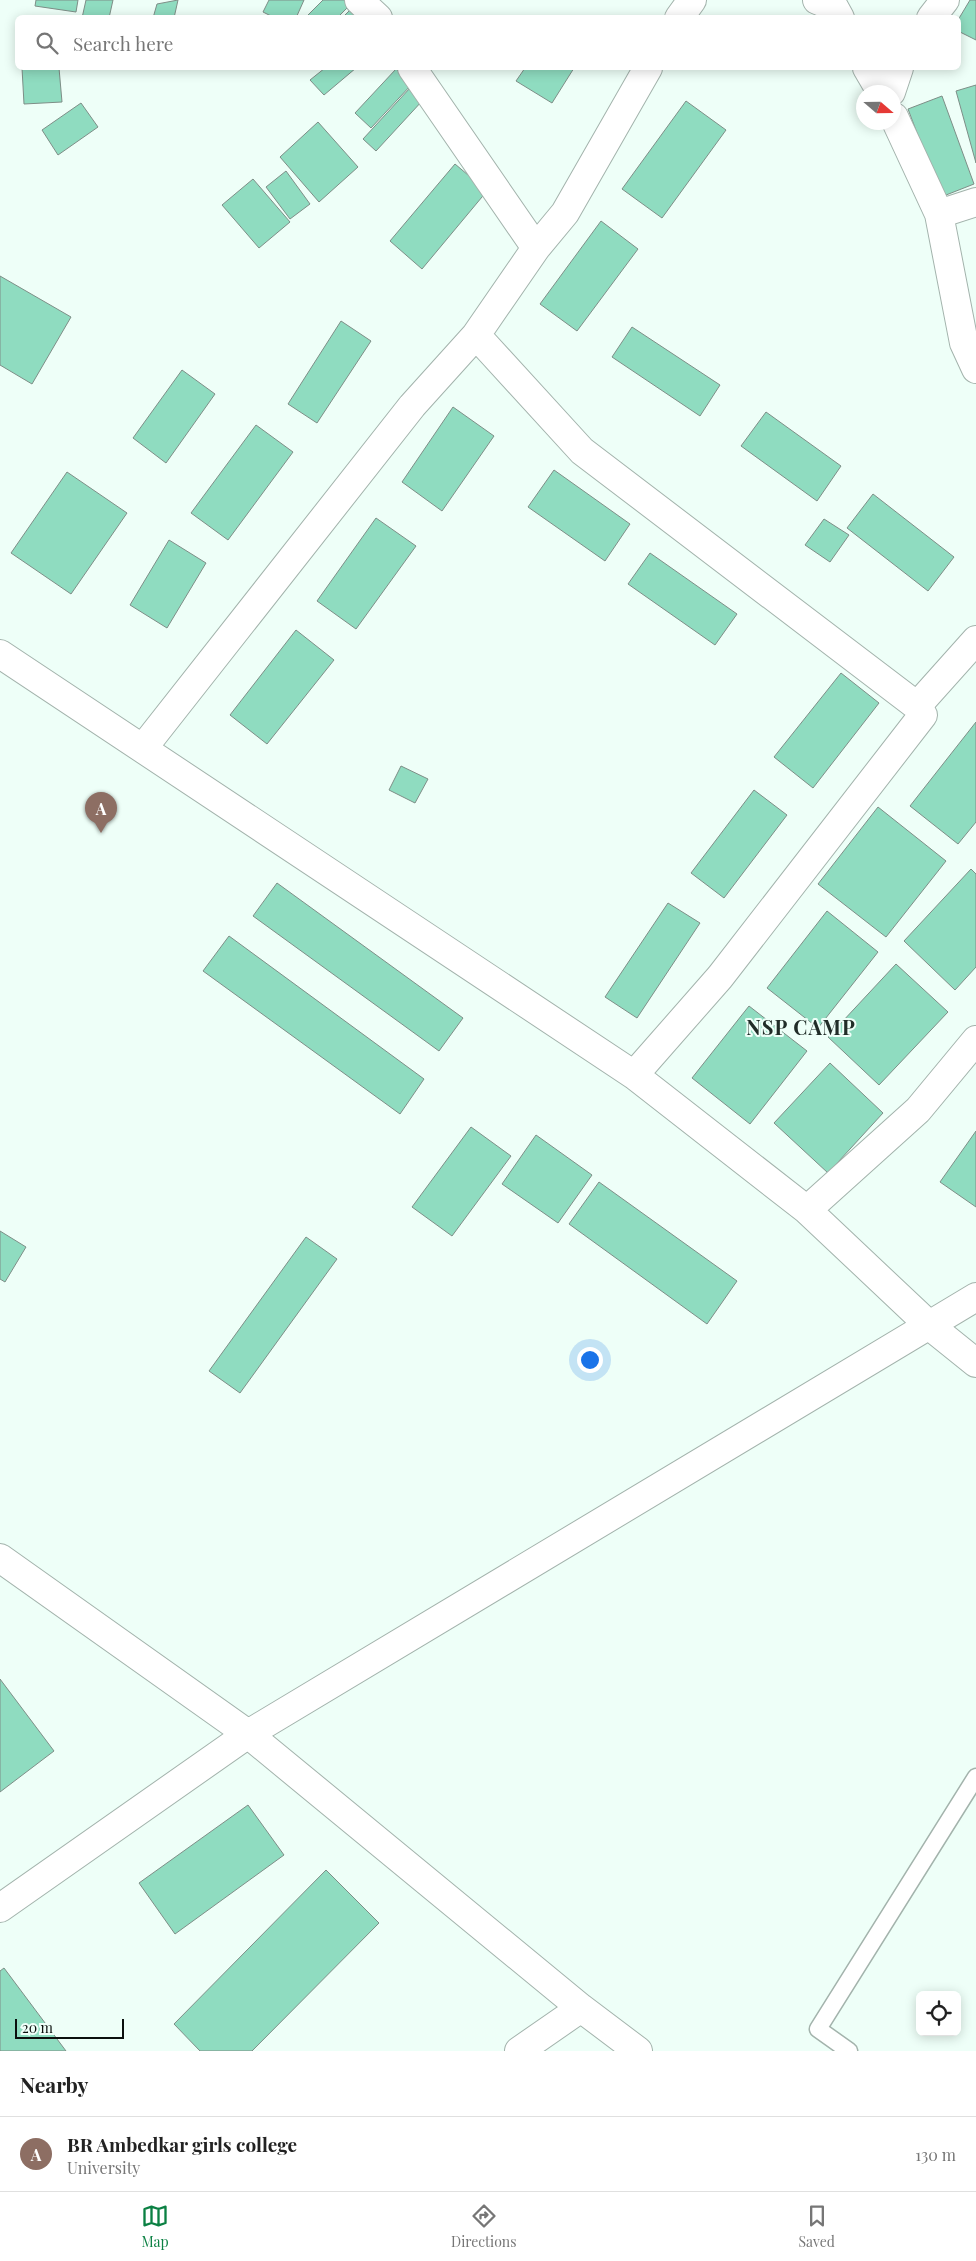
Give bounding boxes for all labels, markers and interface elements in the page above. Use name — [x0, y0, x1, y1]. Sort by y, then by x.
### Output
search box — [15, 15, 961, 70]
icon: search — [33, 29, 61, 57]
text: Search here — [73, 30, 173, 56]
north arrow — [856, 85, 901, 130]
pin: A — [85, 792, 117, 833]
district label: NSP CAMP — [746, 1013, 856, 1040]
your location — [577, 1347, 603, 1373]
map controls — [916, 1991, 961, 2036]
button: locate — [916, 1991, 961, 2036]
scale bar — [15, 2016, 124, 2039]
text: 20 m — [22, 2018, 53, 2037]
text: Nearby — [20, 2070, 89, 2098]
text: BR Ambedkar girls college — [67, 2131, 297, 2157]
text: A — [31, 2144, 41, 2165]
text: 130 m — [915, 2144, 956, 2165]
text: University — [67, 2157, 140, 2178]
tab: Map — [141, 2202, 169, 2251]
tab: Directions — [451, 2202, 516, 2251]
tab: Saved — [799, 2202, 835, 2251]

